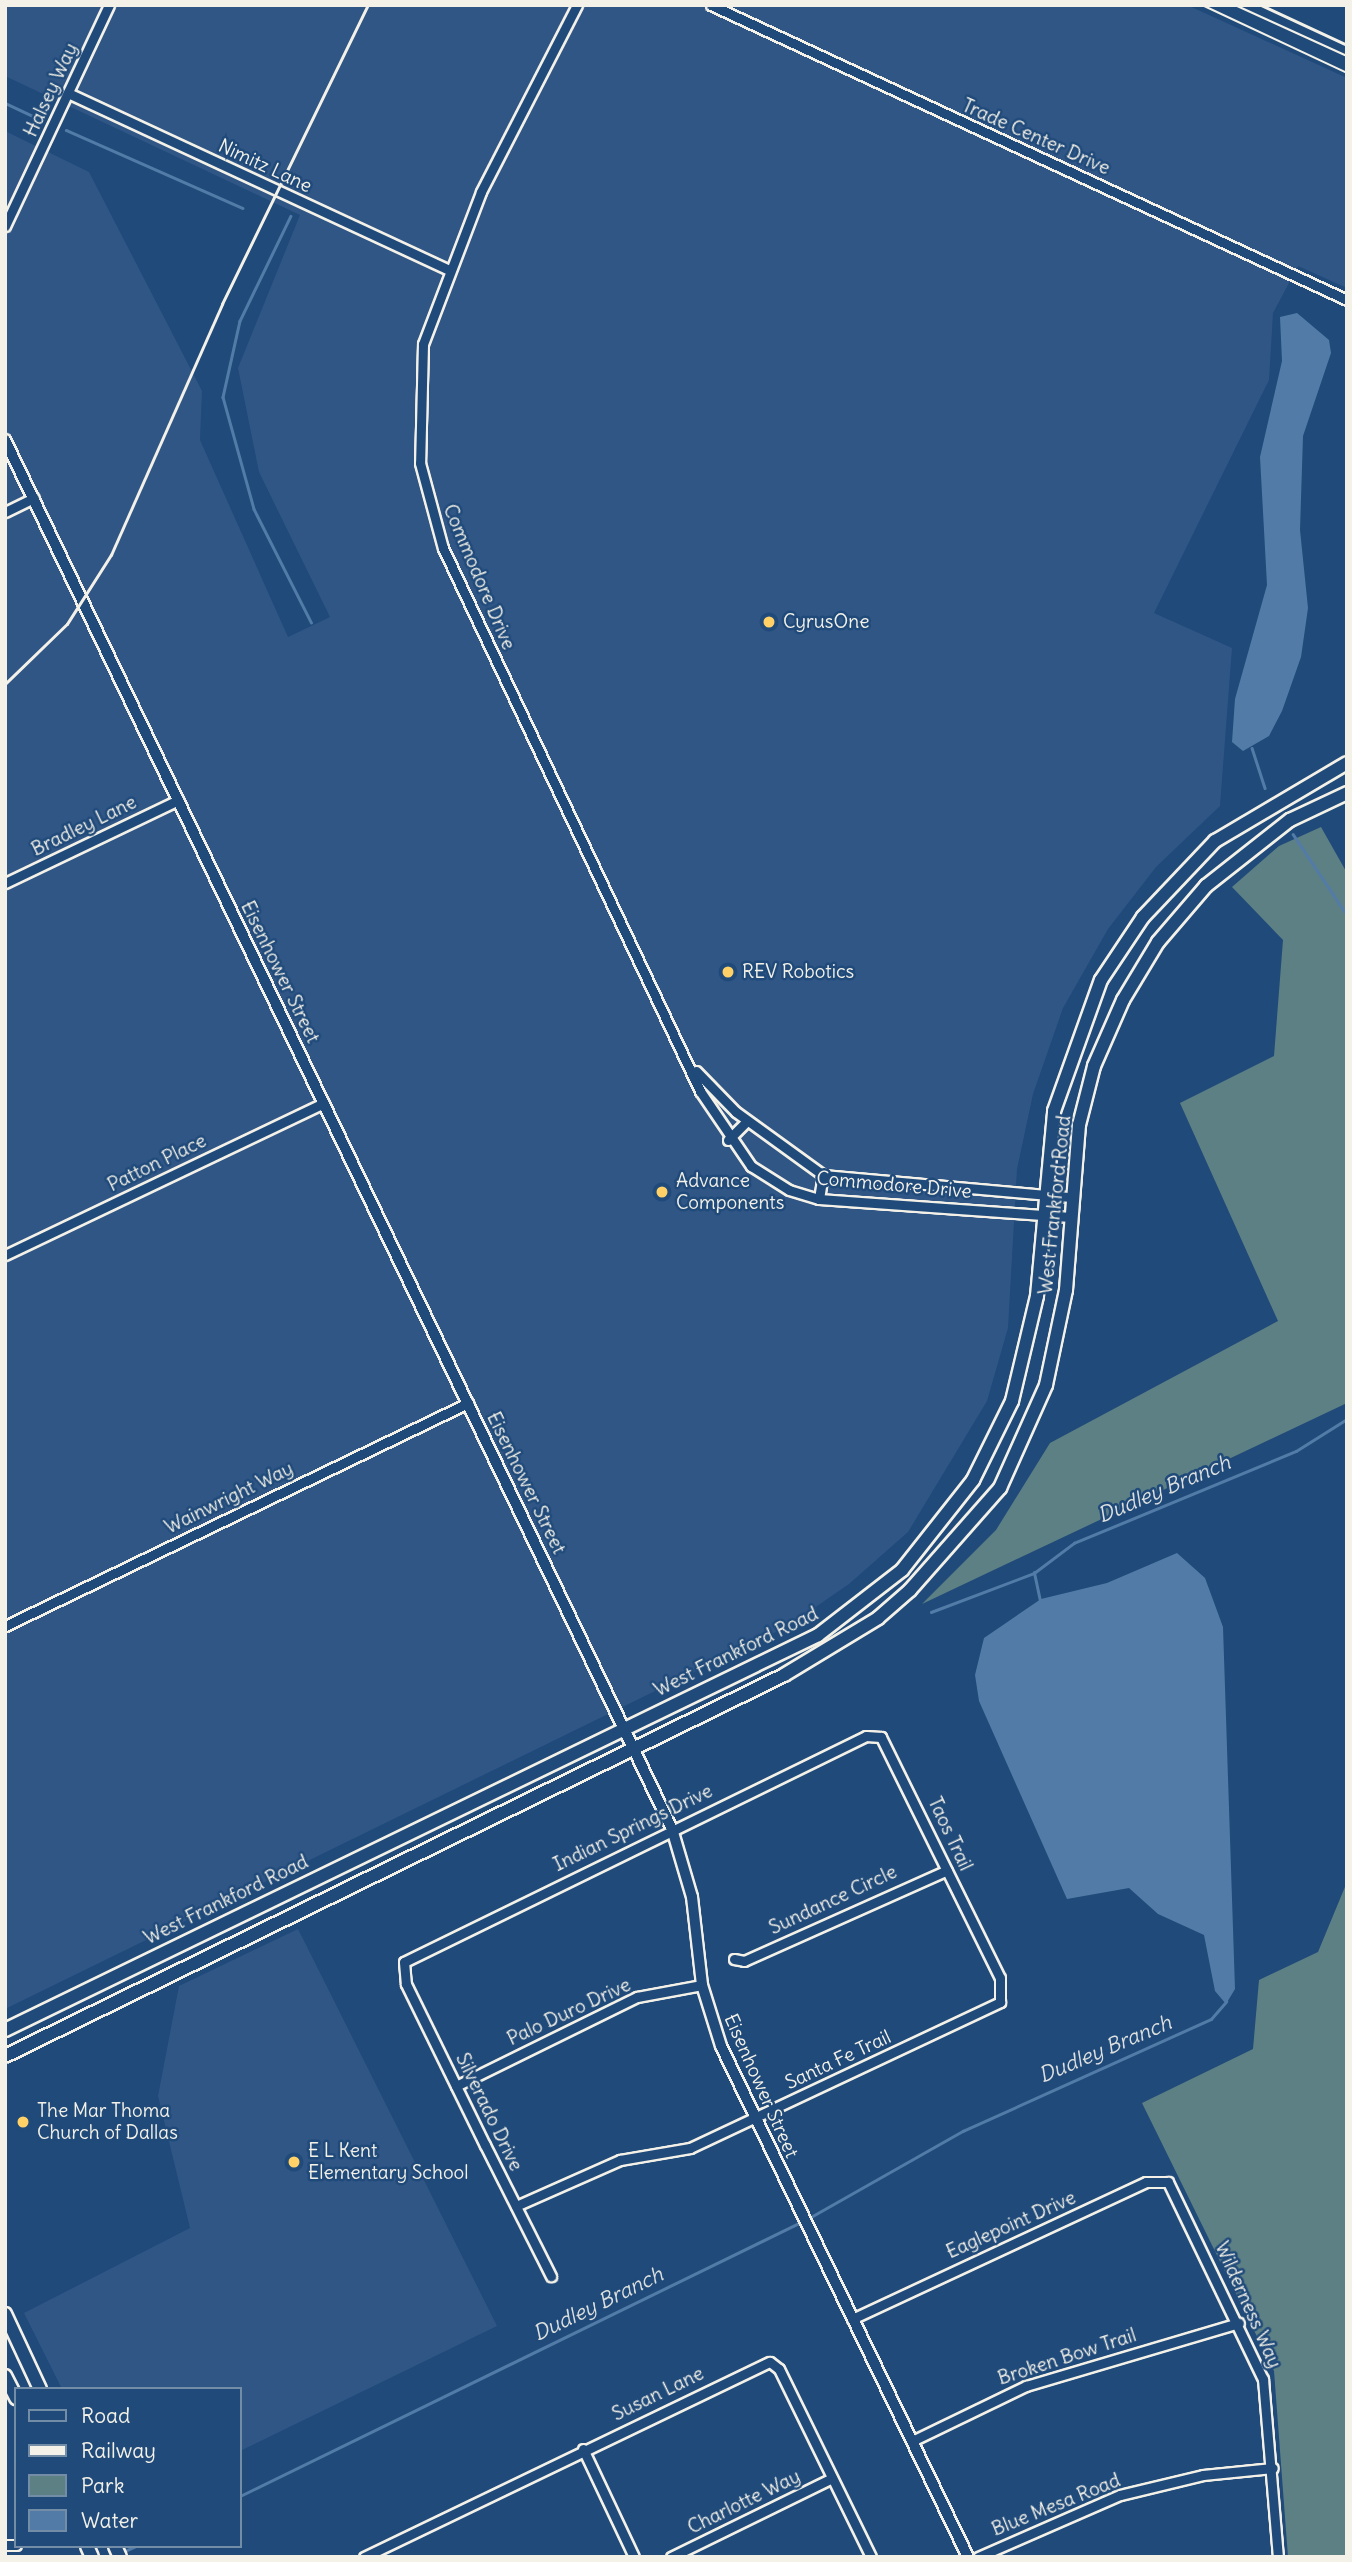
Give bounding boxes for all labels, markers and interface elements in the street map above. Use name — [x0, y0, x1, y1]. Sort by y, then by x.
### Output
street label: Halsey Way — [19, 39, 83, 141]
street label: Trade Center Drive — [958, 94, 1114, 180]
street label: Nimitz Lane — [215, 134, 315, 198]
street label: Commodore Drive — [438, 501, 520, 653]
place label: CyrusOne — [783, 611, 869, 633]
marker: CyrusOne — [761, 614, 777, 630]
street label: Bradley Lane — [28, 791, 140, 861]
street label: Eisenhower Street — [236, 897, 324, 1047]
place label: REV Robotics — [742, 961, 854, 983]
marker: REV Robotics — [720, 964, 736, 980]
street label: West Frankford Road — [1034, 1114, 1076, 1296]
street label: Patton Place — [104, 1129, 210, 1197]
street label: Commodore Drive — [815, 1167, 973, 1203]
place label: Advance Components — [676, 1170, 784, 1214]
marker: Advance Components — [654, 1184, 670, 1200]
street label: Eisenhower Street — [482, 1408, 570, 1558]
water label: Dudley Branch — [1094, 1450, 1234, 1528]
street label: Wainwright Way — [161, 1457, 297, 1539]
street label: West Frankford Road — [650, 1602, 822, 1702]
street label: Indian Springs Drive — [550, 1780, 716, 1876]
street label: Taos Trail — [923, 1793, 977, 1875]
street label: West Frankford Road — [140, 1850, 312, 1950]
street label: Sundance Circle — [766, 1860, 900, 1940]
street label: Palo Duro Drive — [504, 1973, 634, 2051]
water label: Dudley Branch — [1035, 2010, 1175, 2088]
street label: Eisenhower Street — [719, 2011, 803, 2161]
street label: Santa Fe Trail — [782, 2026, 894, 2094]
street label: Silverado Drive — [451, 2049, 527, 2175]
place label: The Mar Thoma Church of Dallas — [37, 2100, 178, 2144]
marker: The Mar Thoma Church of Dallas — [15, 2114, 31, 2130]
place label: E L Kent Elementary School — [308, 2140, 469, 2184]
marker: E L Kent Elementary School — [286, 2154, 302, 2170]
street label: Eaglepoint Drive — [943, 2186, 1079, 2264]
street label: Wilderness Way — [1210, 2238, 1286, 2372]
water label: Dudley Branch — [529, 2262, 667, 2346]
street label: Broken Bow Trail — [995, 2324, 1139, 2390]
street label: Susan Lane — [609, 2362, 707, 2426]
legend — [14, 2387, 242, 2548]
text: Road — [81, 2402, 130, 2429]
text: Railway — [81, 2437, 156, 2464]
street label: Charlotte Way — [684, 2465, 804, 2539]
street label: Blue Mesa Road — [988, 2469, 1124, 2541]
text: Park — [81, 2472, 124, 2499]
text: Water — [81, 2507, 138, 2534]

